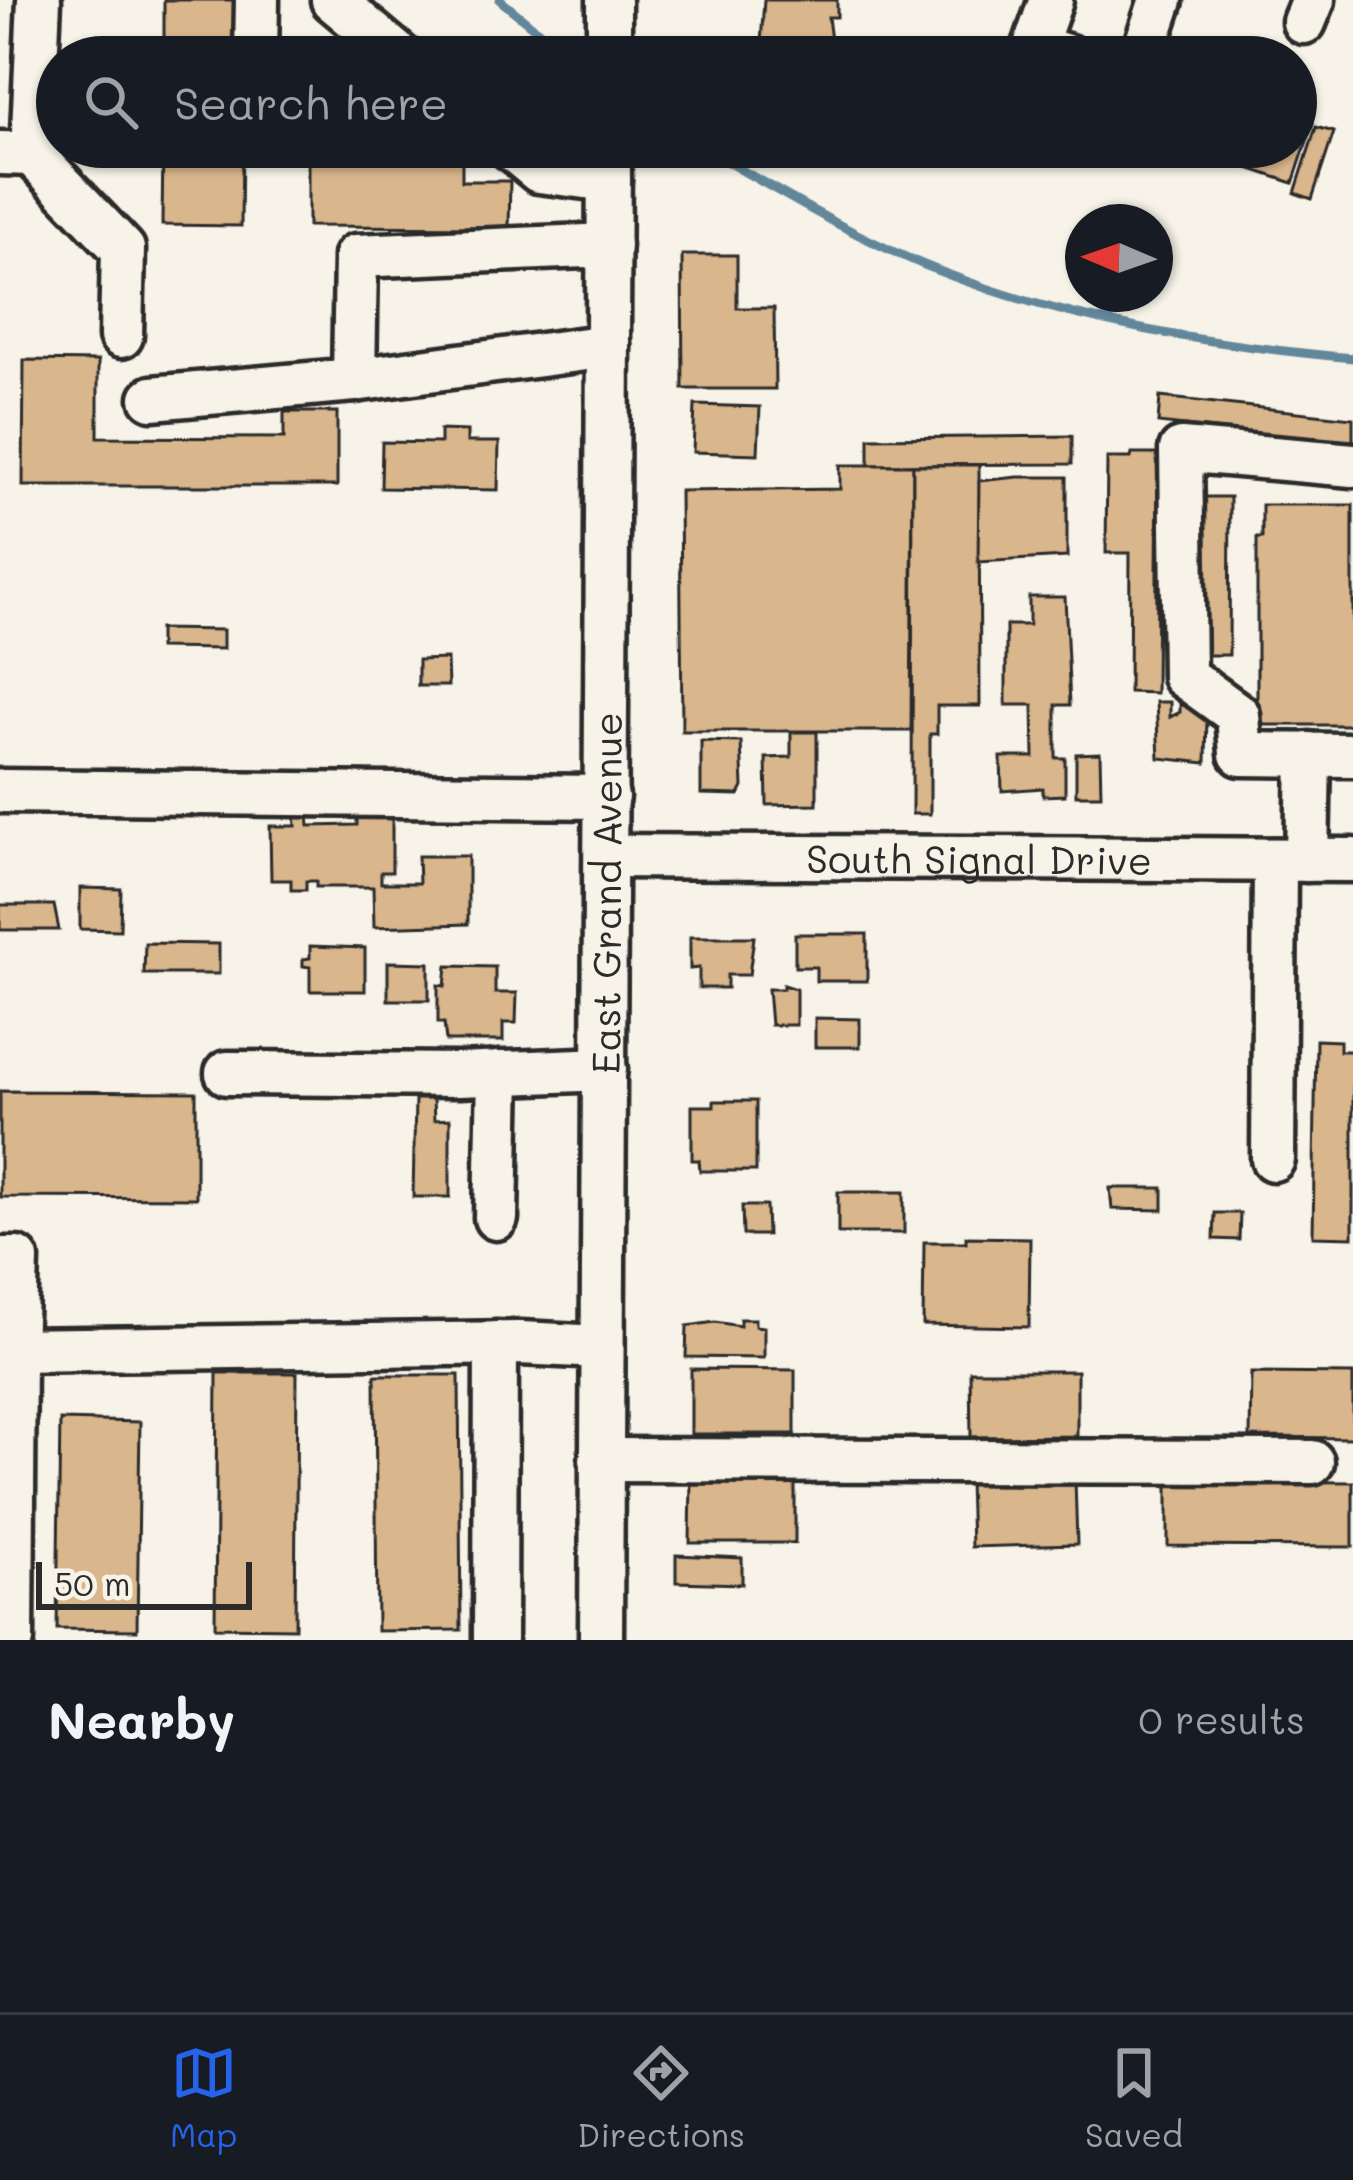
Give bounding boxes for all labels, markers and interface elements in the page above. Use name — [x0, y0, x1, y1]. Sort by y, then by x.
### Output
search box — [36, 36, 1317, 168]
icon: search — [78, 69, 144, 135]
text: Search here — [174, 73, 448, 131]
north arrow — [1065, 204, 1173, 312]
street label: East Grand Avenue — [579, 712, 631, 1074]
street label: South Signal Drive — [806, 832, 1152, 885]
scale bar — [36, 1556, 252, 1609]
text: 50 m — [54, 1561, 130, 1604]
text: Nearby — [48, 1685, 235, 1752]
text: 0 results — [1139, 1693, 1305, 1744]
tab: Map — [170, 2040, 237, 2155]
tab: Directions — [577, 2040, 745, 2155]
tab: Saved — [1085, 2040, 1183, 2155]

